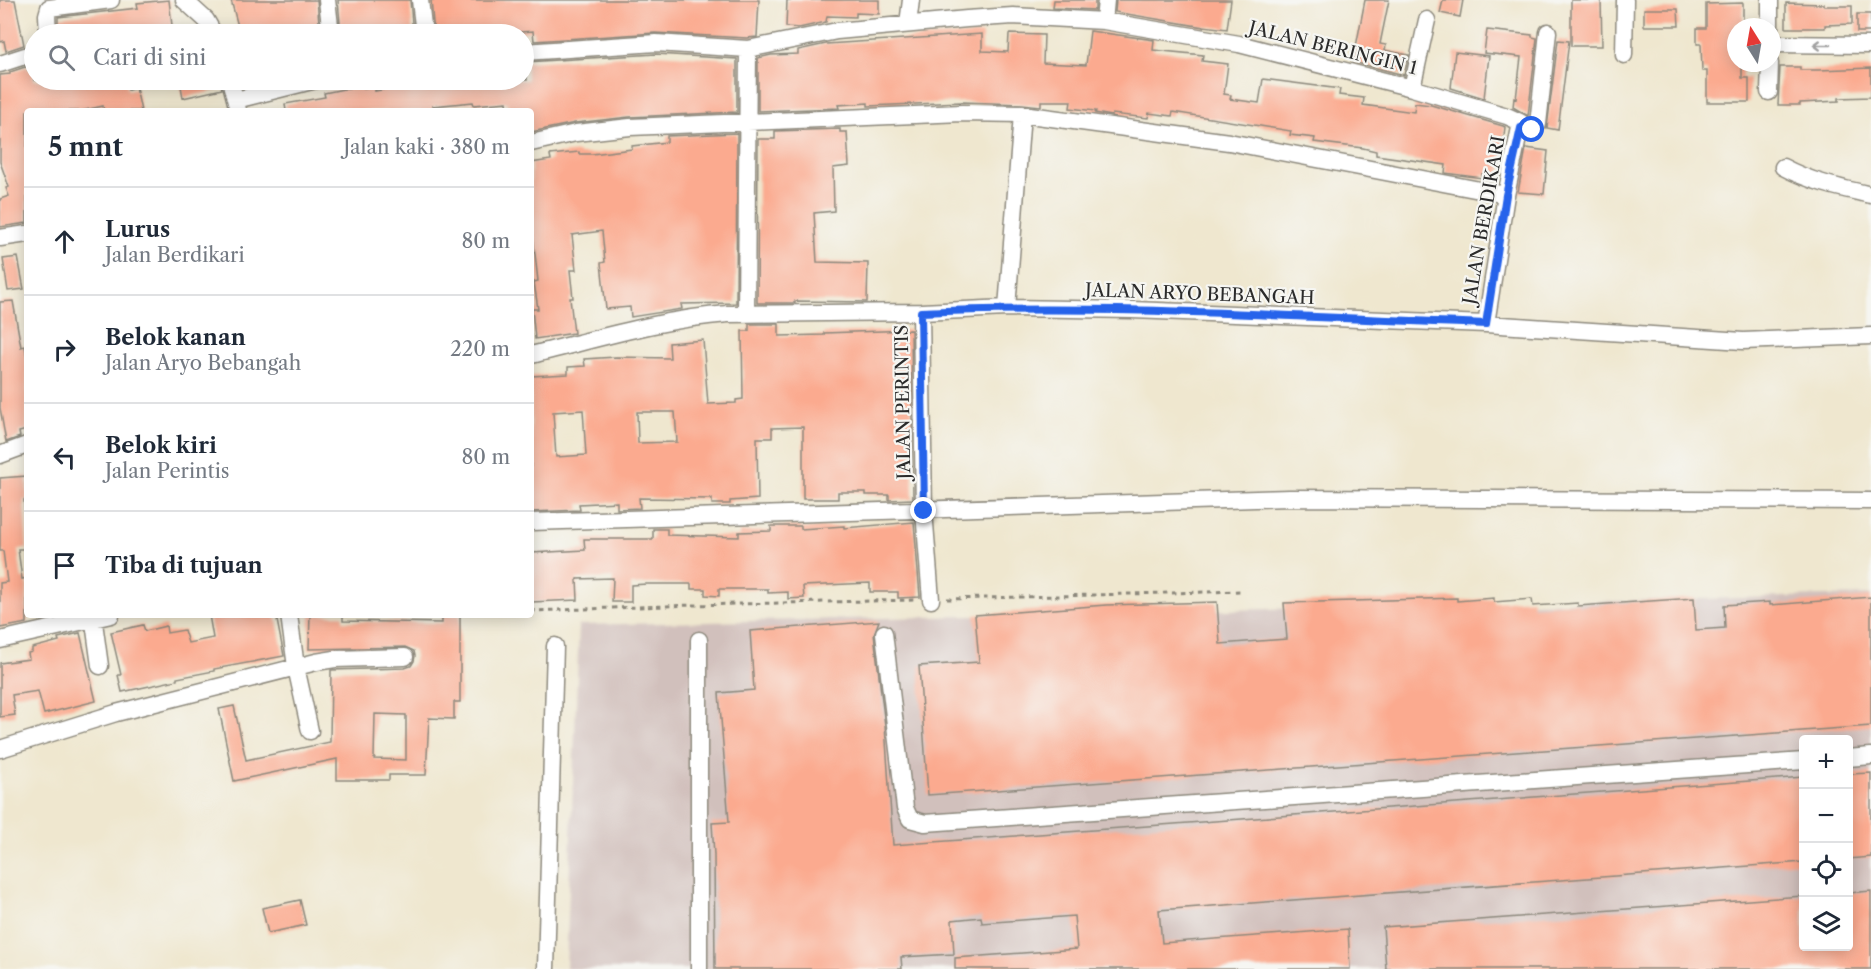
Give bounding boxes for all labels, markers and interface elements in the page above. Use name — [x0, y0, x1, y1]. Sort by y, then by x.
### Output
street label: JALAN BERINGIN 1 — [1244, 16, 1420, 80]
north arrow — [1727, 18, 1781, 72]
search box — [24, 24, 534, 90]
one-way arrow — [1812, 39, 1832, 51]
icon: search — [45, 41, 78, 74]
text: Cari di sini — [93, 44, 206, 71]
route start — [1518, 116, 1544, 142]
text: 5 mnt — [48, 131, 123, 163]
street label: JALAN BERDIKARI — [1458, 134, 1510, 309]
text: Jalan kaki · 380 m — [343, 135, 510, 159]
text: Lurus — [105, 216, 170, 243]
icon: ahead — [48, 225, 81, 258]
text: 80 m — [462, 229, 510, 253]
text: Jalan Berdikari — [105, 243, 245, 267]
street label: JALAN ARYO BEBANGAH — [1082, 279, 1315, 309]
text: Belok kanan — [105, 324, 246, 351]
street label: JALAN PERINTIS — [891, 325, 915, 482]
icon: right — [48, 333, 81, 366]
text: 220 m — [450, 337, 510, 361]
text: Jalan Aryo Bebangah — [105, 351, 301, 375]
text: Belok kiri — [105, 432, 217, 459]
icon: left — [48, 441, 81, 474]
text: 80 m — [462, 445, 510, 469]
text: Jalan Perintis — [105, 459, 230, 483]
route end — [910, 497, 936, 523]
icon: arrive — [48, 549, 81, 582]
text: Tiba di tujuan — [105, 552, 263, 579]
map controls — [1799, 735, 1853, 951]
button: + — [1799, 735, 1853, 789]
button: − — [1799, 789, 1853, 843]
button: locate — [1799, 843, 1853, 897]
button: layers — [1799, 897, 1853, 951]

